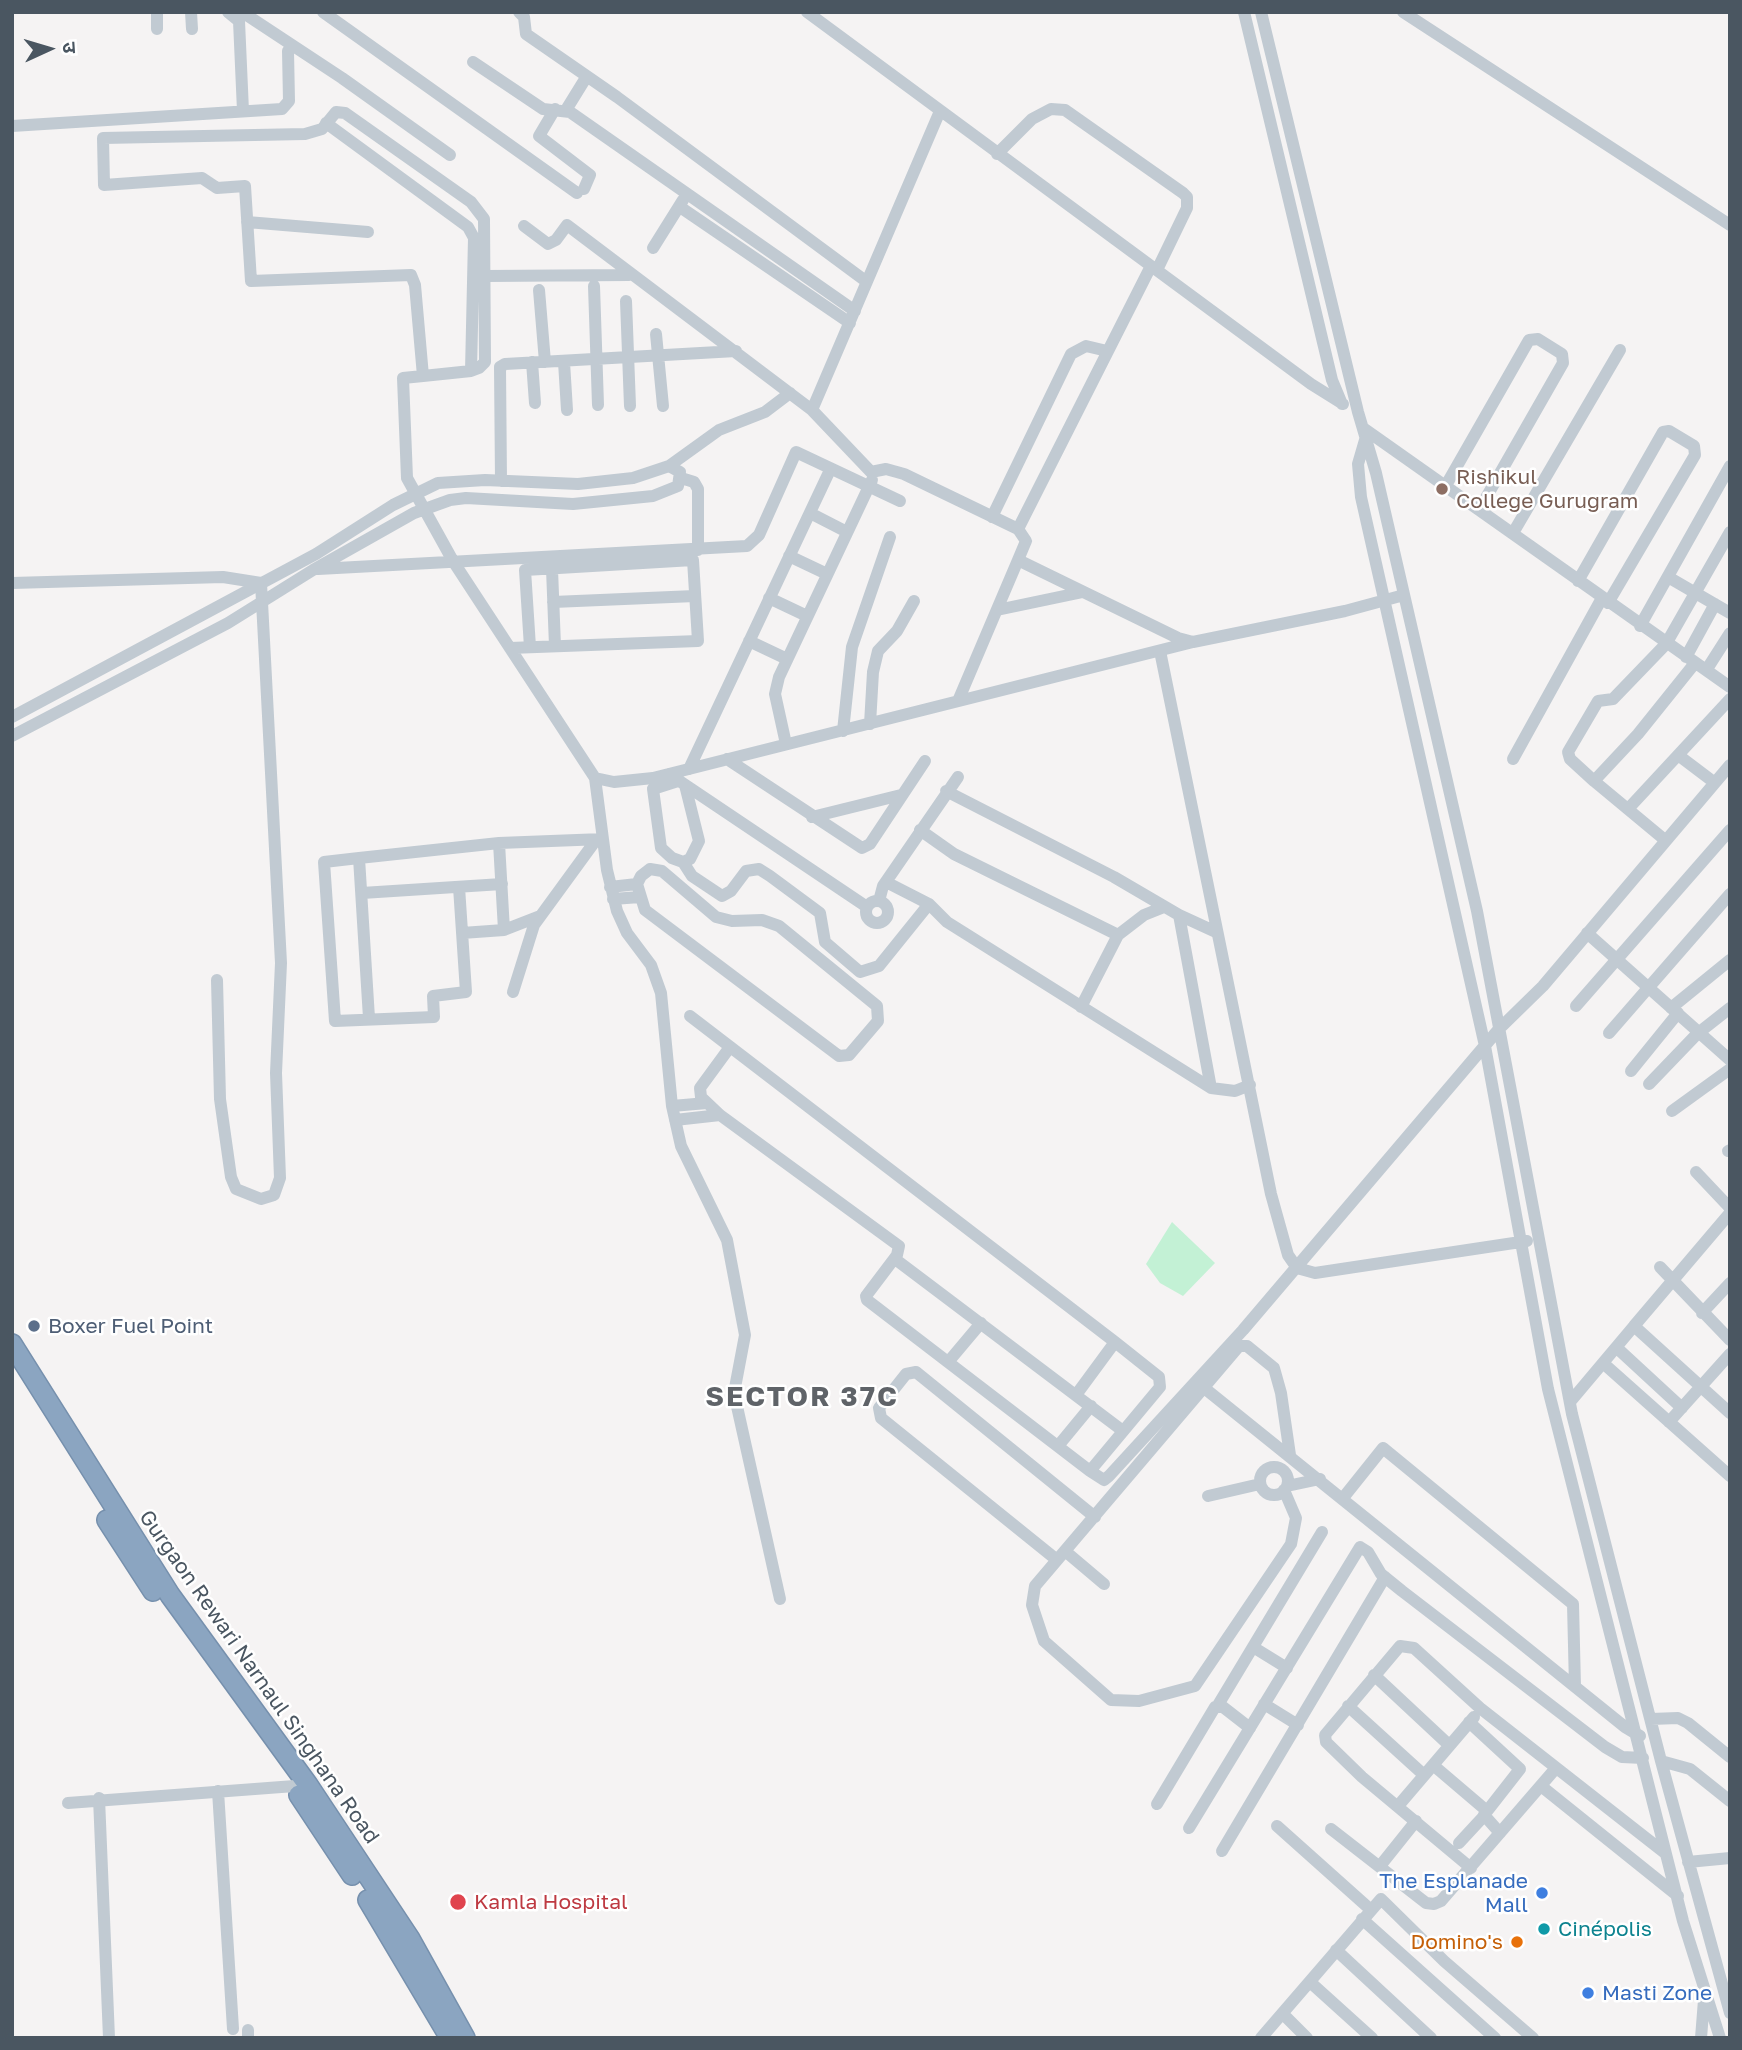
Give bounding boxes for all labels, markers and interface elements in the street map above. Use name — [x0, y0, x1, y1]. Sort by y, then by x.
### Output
north arrow — [14, 14, 84, 84]
text: उ — [59, 41, 82, 54]
place label: Rishikul College Gurugram — [1456, 464, 1638, 514]
marker: Rishikul College Gurugram — [1434, 481, 1450, 497]
place label: Boxer Fuel Point — [48, 1313, 213, 1339]
marker: Boxer Fuel Point — [26, 1318, 42, 1334]
district label: SECTOR 37C — [706, 1380, 898, 1414]
street label: Gurgaon Rewari Narnaul Singhana Road — [134, 1505, 384, 1849]
place label: The Esplanade Mall — [1379, 1868, 1528, 1918]
marker: The Esplanade Mall — [1534, 1885, 1550, 1901]
place label: Kamla Hospital — [474, 1889, 628, 1915]
marker: Kamla Hospital — [448, 1892, 468, 1912]
place label: Cinépolis — [1558, 1916, 1652, 1942]
marker: Cinépolis — [1536, 1921, 1552, 1937]
place label: Domino's — [1410, 1929, 1503, 1955]
marker: Domino's — [1509, 1934, 1525, 1950]
place label: Masti Zone — [1602, 1980, 1712, 2006]
marker: Masti Zone — [1580, 1985, 1596, 2001]

